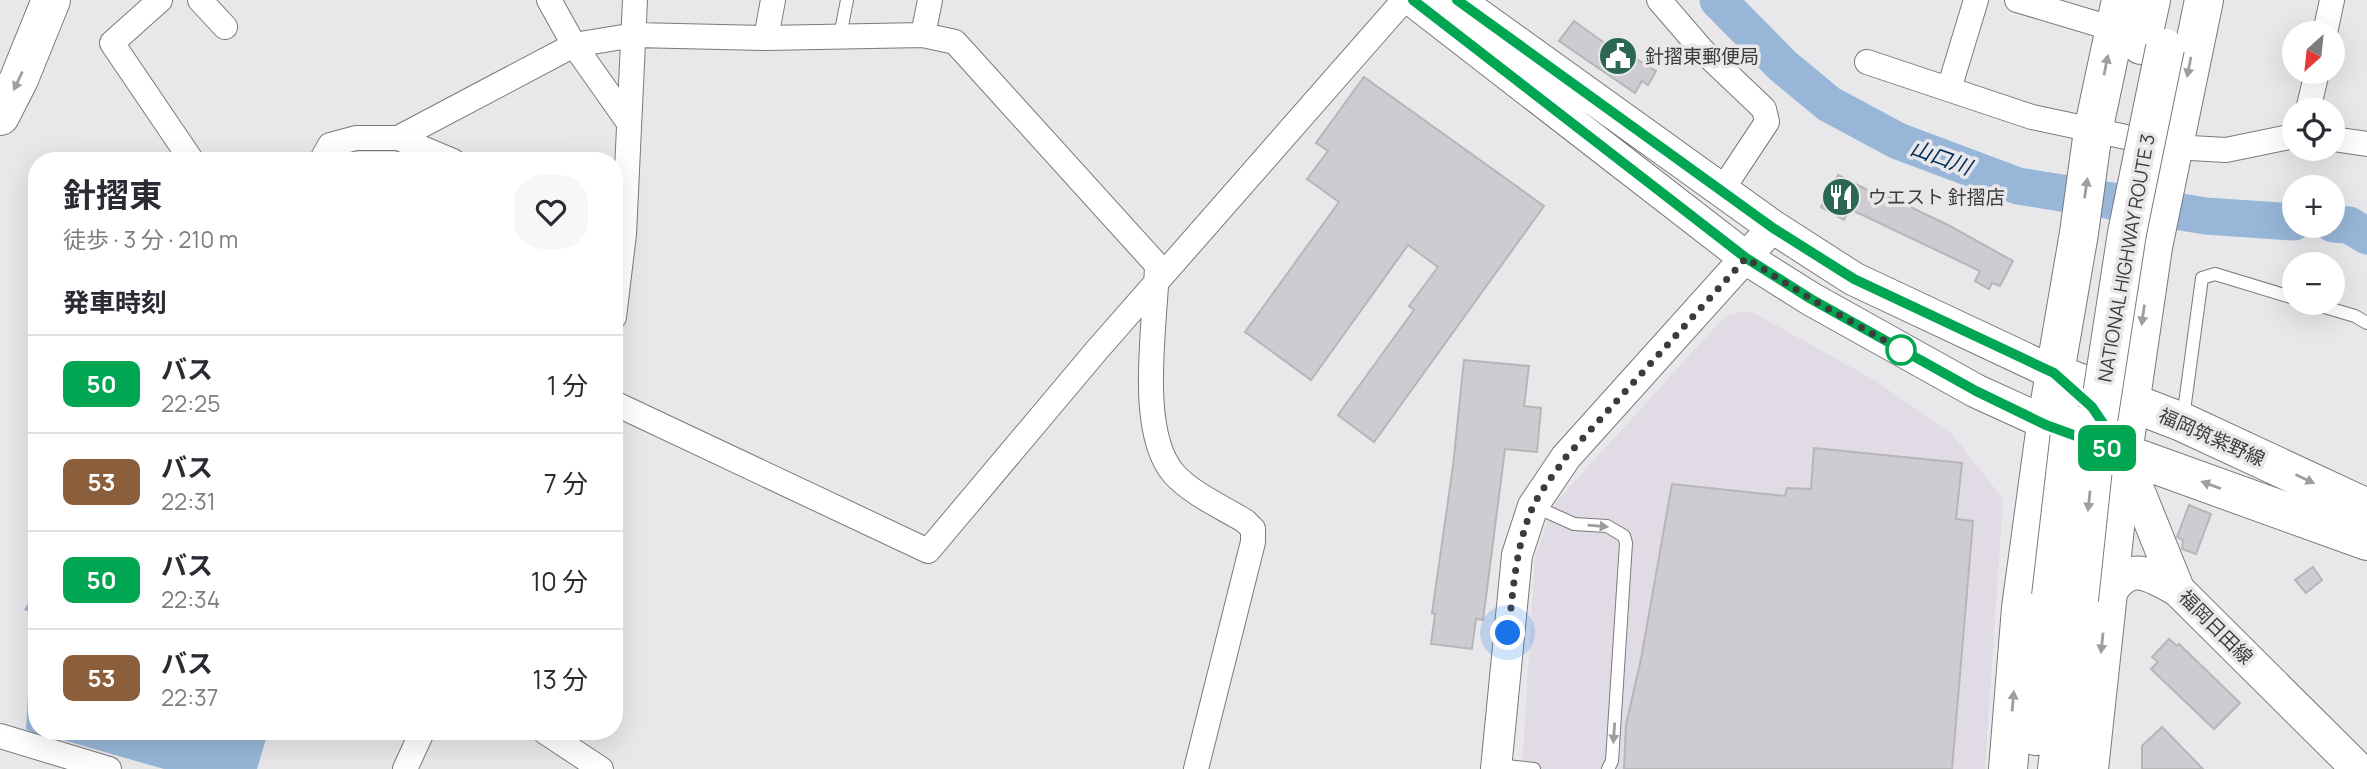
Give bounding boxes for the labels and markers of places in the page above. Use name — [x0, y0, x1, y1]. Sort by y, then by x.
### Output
public building icon: 針摺東郵便局 — [1597, 35, 1639, 77]
place label: 針摺東郵便局 — [1645, 43, 1759, 69]
restaurant icon: ウエスト 針摺店 — [1820, 176, 1862, 218]
place label: ウエスト 針摺店 — [1868, 184, 2005, 210]
unlabelled marker — [1886, 335, 1916, 365]

